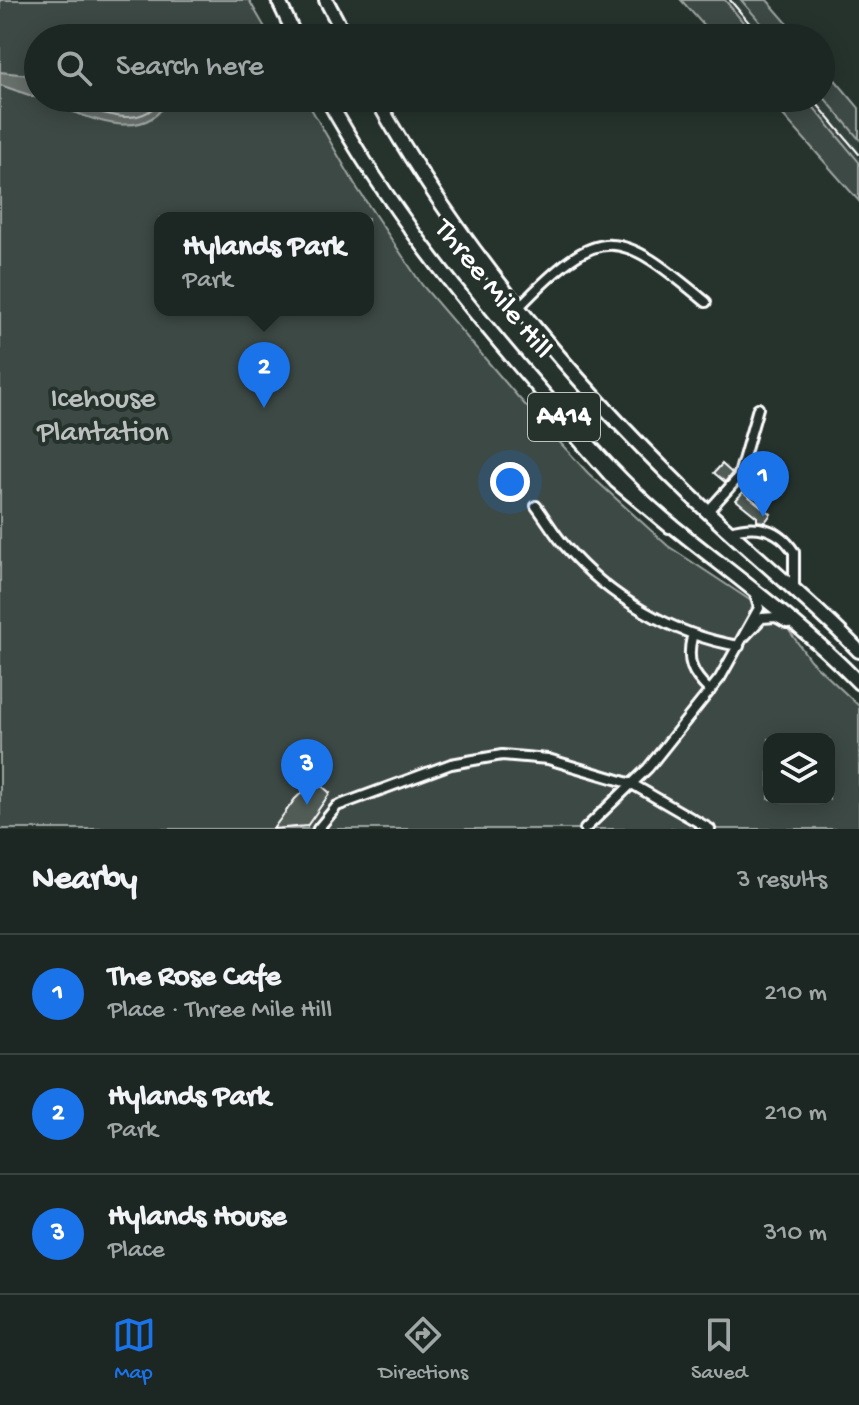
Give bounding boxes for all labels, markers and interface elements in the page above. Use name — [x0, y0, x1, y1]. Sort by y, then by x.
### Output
search box — [24, 24, 835, 112]
icon: search — [52, 46, 96, 90]
text: Search here — [116, 51, 264, 86]
street label: Three Mile Hill — [424, 211, 559, 367]
popup — [154, 212, 374, 316]
text: Hylands Park — [183, 231, 345, 266]
text: Park — [183, 266, 232, 297]
pin: 2 — [238, 342, 290, 408]
park label: Icehouse Plantation — [36, 383, 169, 452]
road number: A414 — [528, 393, 600, 441]
pin: 1 — [737, 451, 789, 517]
your location — [490, 462, 530, 502]
map controls — [763, 733, 835, 805]
button: layers — [763, 733, 835, 805]
pin: 3 — [281, 739, 333, 805]
text: Nearby — [32, 861, 137, 901]
text: 3 results — [737, 866, 827, 897]
text: The Rose Cafe — [108, 961, 281, 996]
text: 1 — [53, 979, 63, 1010]
text: 210 m — [764, 979, 827, 1010]
text: Place · Three Mile Hill — [108, 996, 332, 1027]
text: Hylands Park — [108, 1081, 270, 1116]
text: 2 — [52, 1099, 64, 1130]
text: 210 m — [764, 1099, 827, 1130]
text: Park — [108, 1116, 158, 1147]
text: Hylands House — [108, 1201, 286, 1236]
text: 3 — [51, 1219, 65, 1250]
text: 310 m — [764, 1219, 827, 1250]
text: Place — [108, 1236, 165, 1267]
tab: Map — [112, 1313, 156, 1387]
tab: Directions — [379, 1313, 468, 1387]
tab: Saved — [691, 1313, 747, 1387]

